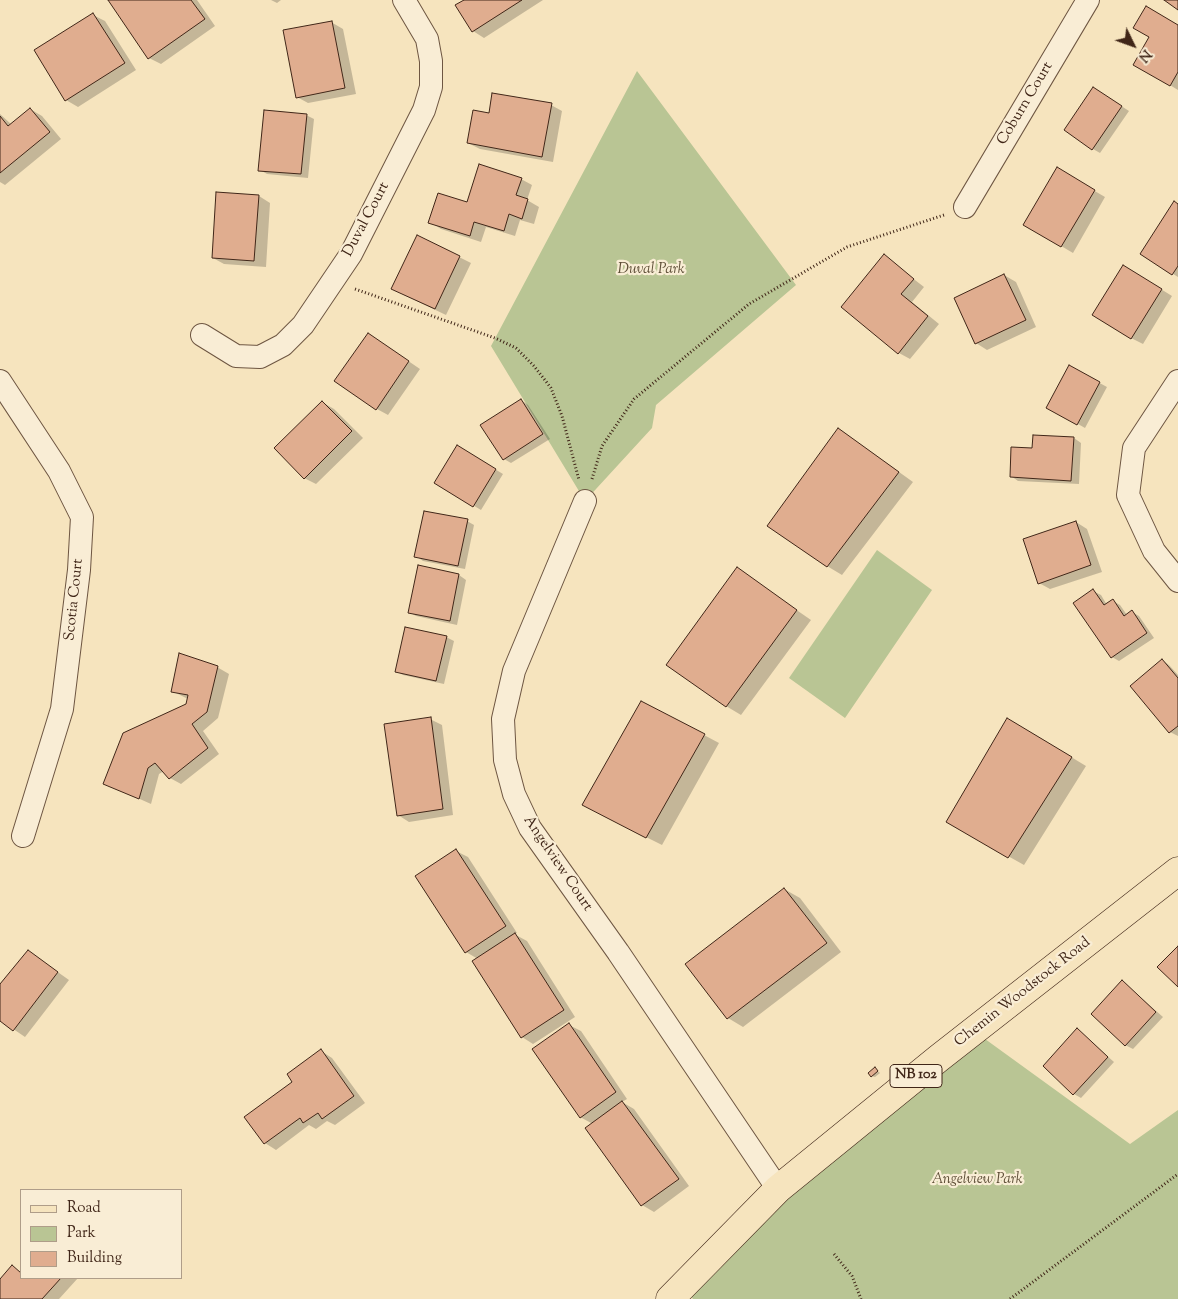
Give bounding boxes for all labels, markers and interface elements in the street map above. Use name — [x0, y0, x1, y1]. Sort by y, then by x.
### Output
north arrow — [1108, 20, 1158, 70]
text: N — [1133, 44, 1155, 66]
street label: Coburn Court — [994, 59, 1058, 149]
street label: Duval Court — [340, 180, 394, 260]
park label: Duval Park — [617, 261, 685, 279]
street label: Scotia Court — [62, 558, 88, 642]
street label: Angelview Court — [518, 813, 596, 915]
street label: Chemin Woodstock Road — [951, 934, 1095, 1052]
road number: NB 102 — [890, 1064, 942, 1088]
park label: Angelview Park — [931, 1171, 1023, 1189]
legend — [20, 1189, 182, 1279]
text: Road — [67, 1198, 101, 1219]
text: Park — [67, 1223, 96, 1244]
text: Building — [67, 1248, 122, 1269]

